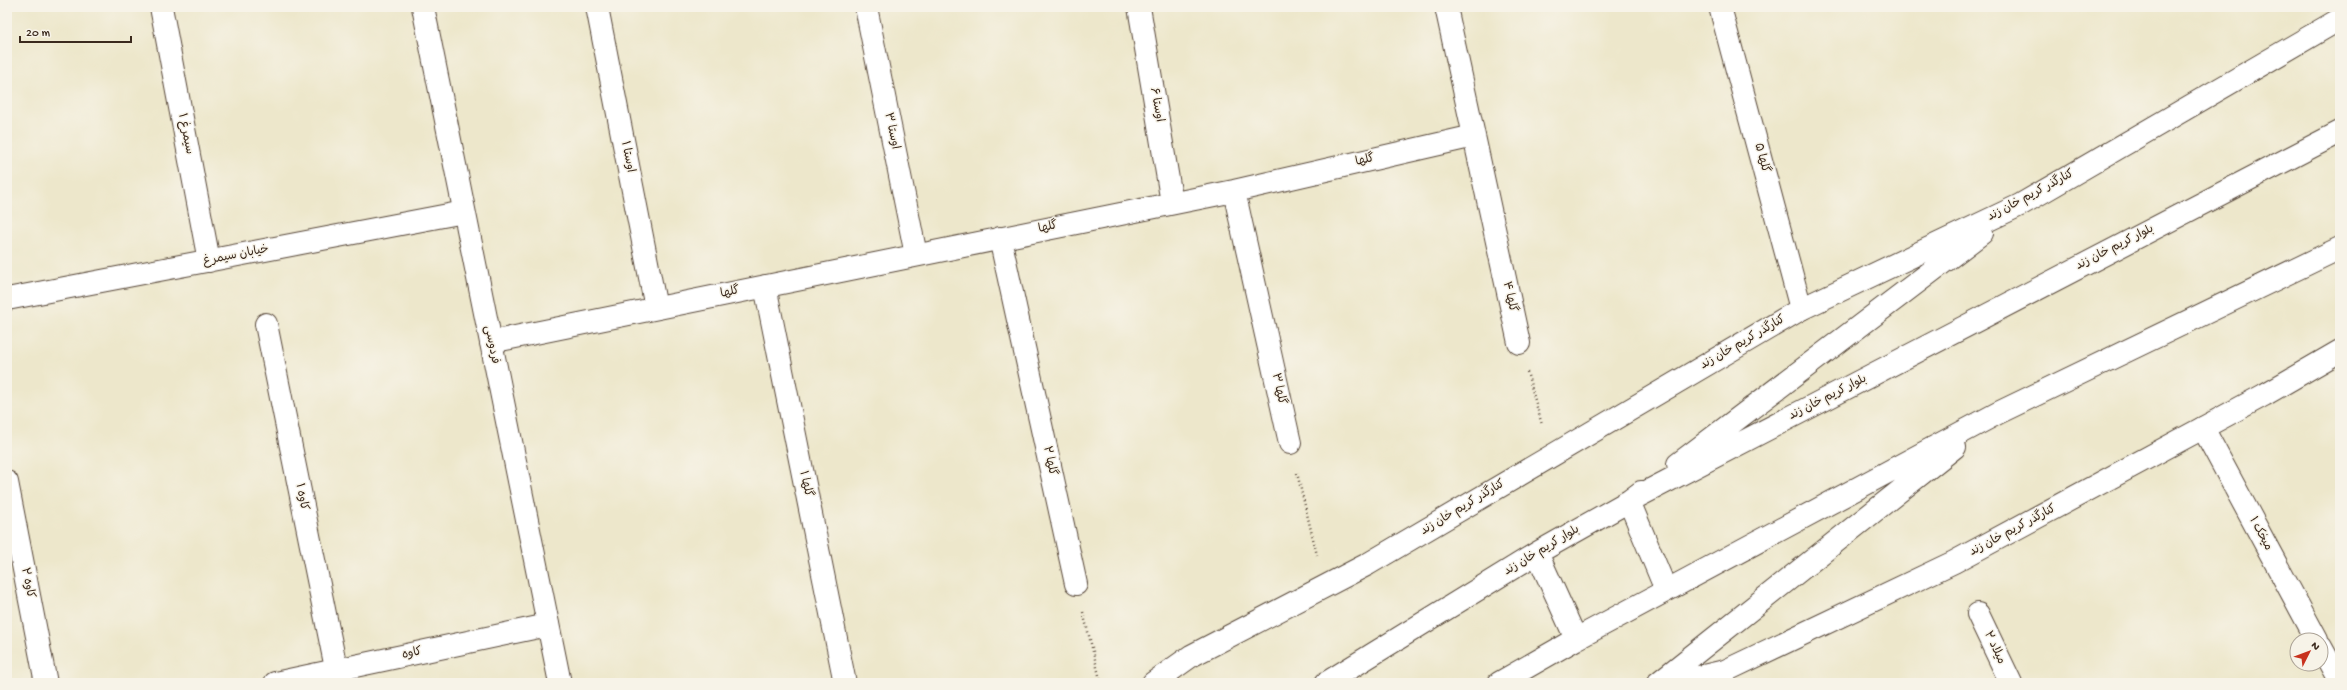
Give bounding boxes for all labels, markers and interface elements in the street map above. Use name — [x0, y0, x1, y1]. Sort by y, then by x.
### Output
scale bar — [20, 18, 131, 44]
text: 20 m — [26, 27, 51, 41]
street label: اوستا ۶ — [1146, 86, 1167, 123]
street label: اوستا ۳ — [880, 111, 902, 151]
street label: سیمرغ ۱ — [174, 112, 198, 156]
street label: اوستا ۱ — [617, 140, 637, 174]
street label: گلها ۵ — [1750, 141, 1774, 174]
street label: گلها — [1354, 150, 1376, 170]
street label: کنارگذر کریم خان زند — [1984, 166, 2077, 225]
street label: گلها — [1037, 217, 1059, 237]
street label: بلوار کریم خان زند — [2073, 221, 2156, 274]
street label: خیابان سیمرغ — [202, 241, 270, 269]
street label: گلها ۴ — [1499, 280, 1521, 314]
street label: گلها — [719, 282, 741, 302]
street label: کنارگذر کریم خان زند — [1697, 311, 1788, 373]
street label: فردوسی — [480, 325, 502, 365]
street label: بلوار کریم خان زند — [1786, 371, 1869, 424]
street label: گلها ۳ — [1268, 372, 1290, 406]
street label: گلها ۲ — [1039, 444, 1061, 477]
street label: گلها ۱ — [795, 469, 817, 498]
street label: کنارگذر کریم خان زند — [1417, 476, 1508, 539]
street label: کاوه ۱ — [292, 482, 310, 512]
street label: کنارگذر کریم خان زند — [1966, 501, 2059, 560]
street label: میخک ۱ — [2245, 514, 2276, 553]
street label: بلوار کریم خان زند — [1501, 522, 1582, 579]
street label: کاوه ۲ — [17, 566, 37, 600]
street label: میلاد ۲ — [1980, 629, 2008, 667]
north arrow — [2289, 632, 2329, 672]
text: N — [2308, 640, 2322, 653]
street label: کاوه — [401, 645, 423, 663]

